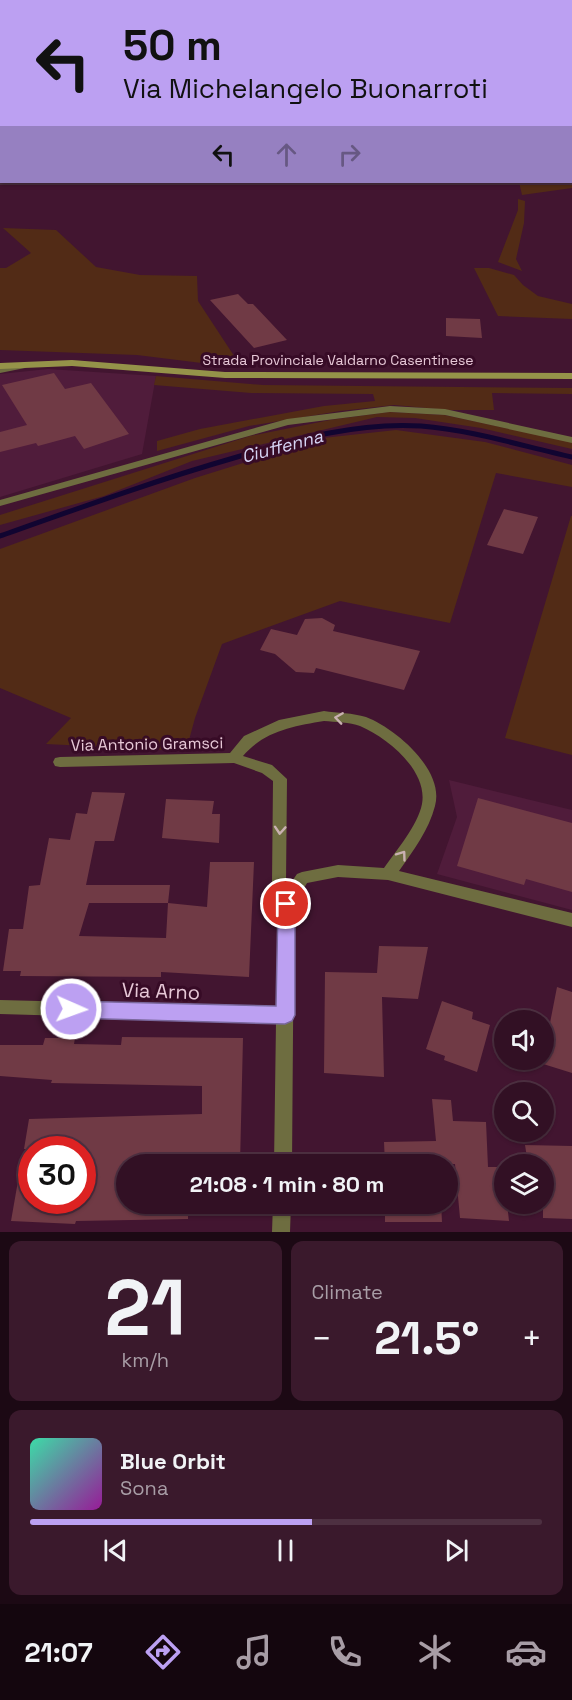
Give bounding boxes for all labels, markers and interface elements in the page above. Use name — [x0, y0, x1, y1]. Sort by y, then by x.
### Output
text: 50 m — [123, 19, 222, 72]
icon: left — [24, 24, 102, 102]
text: Via Michelangelo Buonarroti — [123, 71, 488, 106]
icon: left — [207, 138, 240, 171]
icon: ahead — [270, 138, 303, 171]
icon: right — [333, 138, 366, 171]
street label: Strada Provinciale Valdarno Casentinese — [202, 351, 474, 369]
water label: Ciuffenna — [239, 424, 326, 468]
one-way arrow — [334, 712, 344, 725]
street label: Via Antonio Gramsci — [71, 732, 223, 756]
one-way arrow — [274, 825, 287, 834]
one-way arrow — [395, 850, 406, 861]
pin — [260, 878, 311, 929]
icon: arrive — [269, 887, 302, 920]
position arrow — [39, 977, 103, 1041]
street label: Via Arno — [121, 977, 201, 1005]
map controls — [494, 1010, 554, 1214]
button: sound — [494, 1010, 554, 1070]
button: search — [494, 1082, 554, 1142]
speed limit sign: 30 — [18, 1136, 96, 1214]
button: layers — [494, 1154, 554, 1214]
text: 21:08 · 1 min · 80 m — [190, 1170, 384, 1198]
text: 21 — [104, 1258, 186, 1358]
text: Climate — [312, 1279, 383, 1305]
text: 21.5° — [374, 1310, 479, 1367]
text: − — [312, 1318, 332, 1360]
text: + — [522, 1318, 542, 1360]
text: km/h — [121, 1347, 169, 1373]
text: Blue Orbit — [120, 1447, 226, 1475]
text: Sona — [120, 1475, 168, 1501]
icon: previous — [99, 1534, 132, 1567]
icon: pause — [269, 1534, 302, 1567]
icon: next — [440, 1534, 473, 1567]
icon: directions — [142, 1631, 184, 1673]
icon: music — [233, 1631, 275, 1673]
icon: phone — [324, 1631, 366, 1673]
icon: climate — [414, 1631, 456, 1673]
icon: car — [505, 1631, 547, 1673]
text: 21:07 — [24, 1635, 93, 1670]

